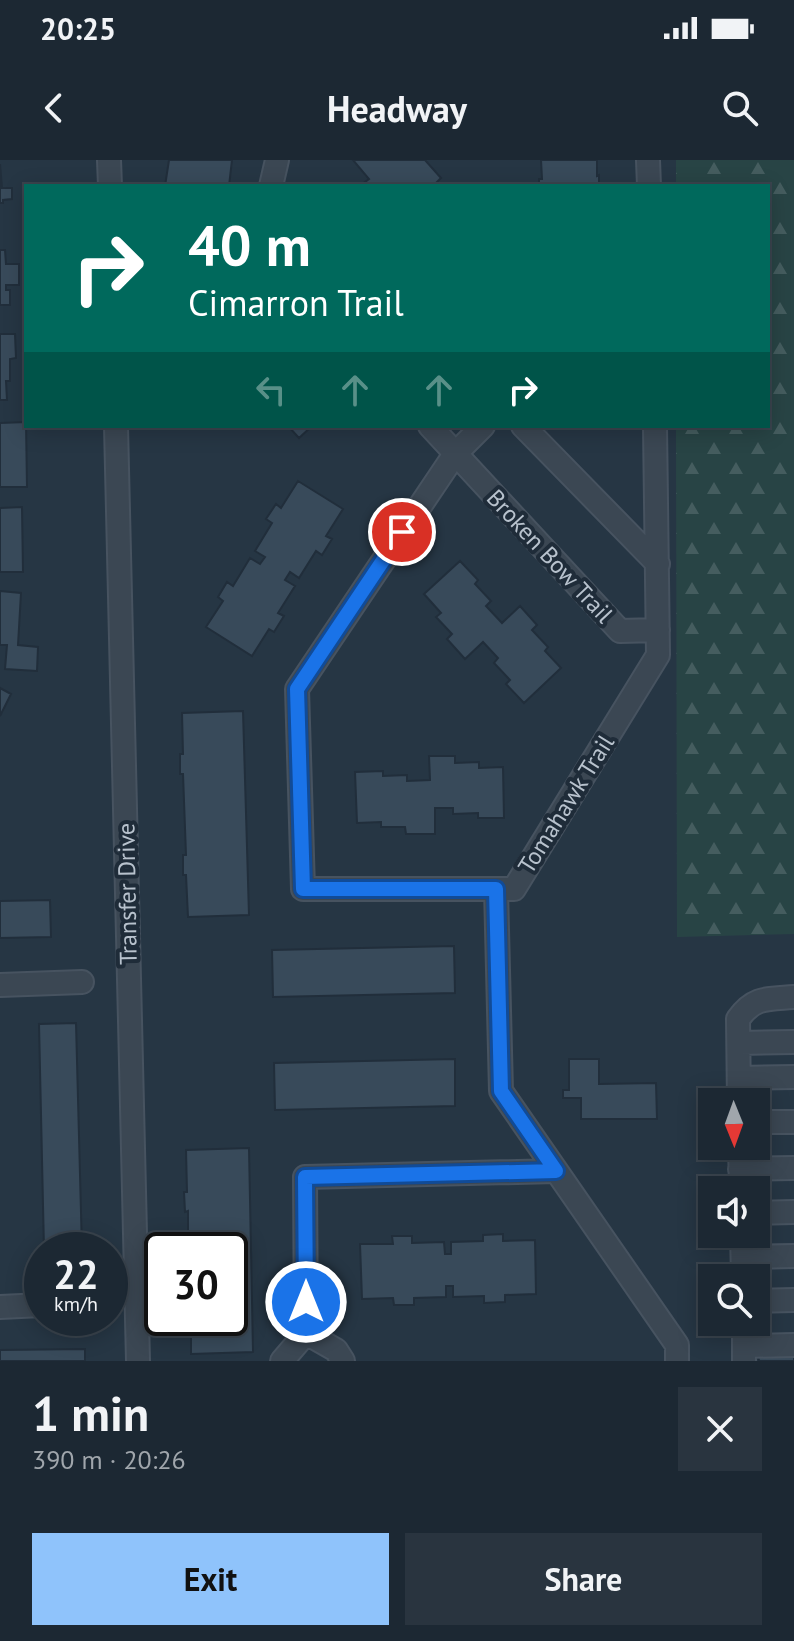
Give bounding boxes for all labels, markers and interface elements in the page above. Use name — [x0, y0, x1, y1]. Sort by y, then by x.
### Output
text: 20:25 — [40, 9, 116, 48]
text: Headway — [327, 85, 467, 132]
icon: back — [32, 86, 76, 130]
icon: search — [718, 86, 762, 130]
text: 40 m — [188, 209, 311, 281]
icon: right — [56, 216, 160, 320]
text: Cimarron Trail — [188, 279, 404, 326]
icon: left — [249, 368, 293, 412]
icon: ahead — [333, 368, 377, 412]
icon: ahead — [417, 368, 461, 412]
icon: right — [501, 368, 545, 412]
street label: Broken Bow Trail — [480, 483, 620, 629]
pin — [368, 498, 436, 566]
icon: arrive — [380, 510, 424, 554]
street label: Tomahawk Trail — [511, 729, 621, 879]
street label: Transfer Drive — [110, 823, 144, 965]
north arrow — [698, 1088, 770, 1160]
map controls — [698, 1088, 770, 1336]
button: sound — [698, 1176, 770, 1248]
speed limit sign: 30 — [144, 1232, 248, 1336]
text: 22 — [53, 1248, 99, 1300]
position arrow — [264, 1260, 348, 1344]
button: search — [698, 1264, 770, 1336]
text: km/h — [54, 1291, 98, 1317]
text: 1 min — [32, 1382, 149, 1444]
button: close — [678, 1387, 762, 1471]
text: 390 m · 20:26 — [32, 1443, 186, 1476]
button: Exit — [32, 1533, 389, 1625]
button: Share — [405, 1533, 762, 1625]

